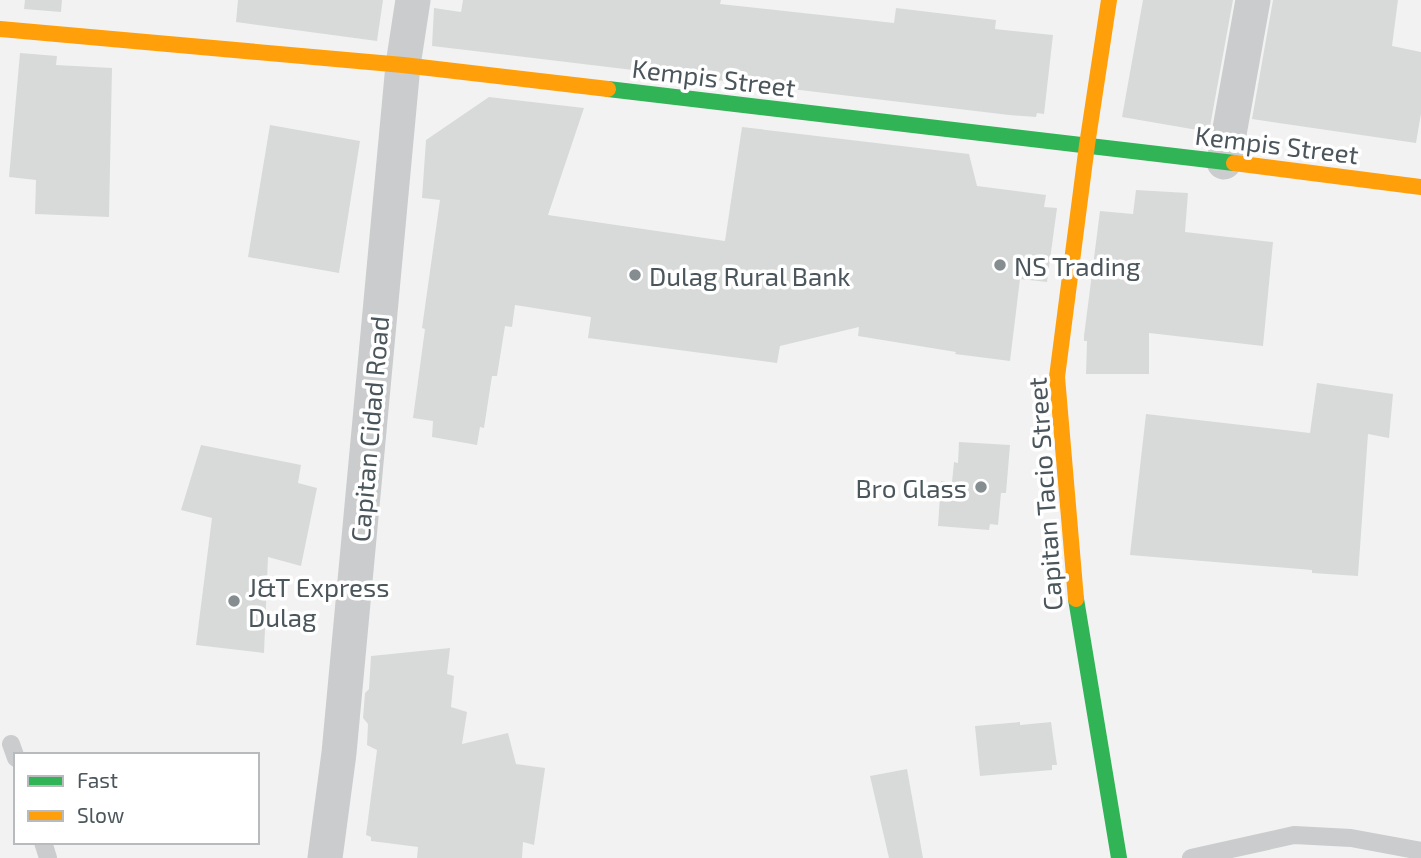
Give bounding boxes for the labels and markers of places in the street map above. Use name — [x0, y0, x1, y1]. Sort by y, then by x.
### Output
place label: NS Trading — [1014, 250, 1140, 281]
marker: NS Trading — [992, 257, 1008, 273]
place label: Dulag Rural Bank — [649, 260, 851, 291]
marker: Dulag Rural Bank — [627, 267, 643, 283]
place label: Bro Glass — [855, 472, 967, 503]
marker: Bro Glass — [973, 479, 989, 495]
place label: J&T Express Dulag — [248, 571, 390, 632]
marker: J&T Express Dulag — [226, 593, 242, 609]

